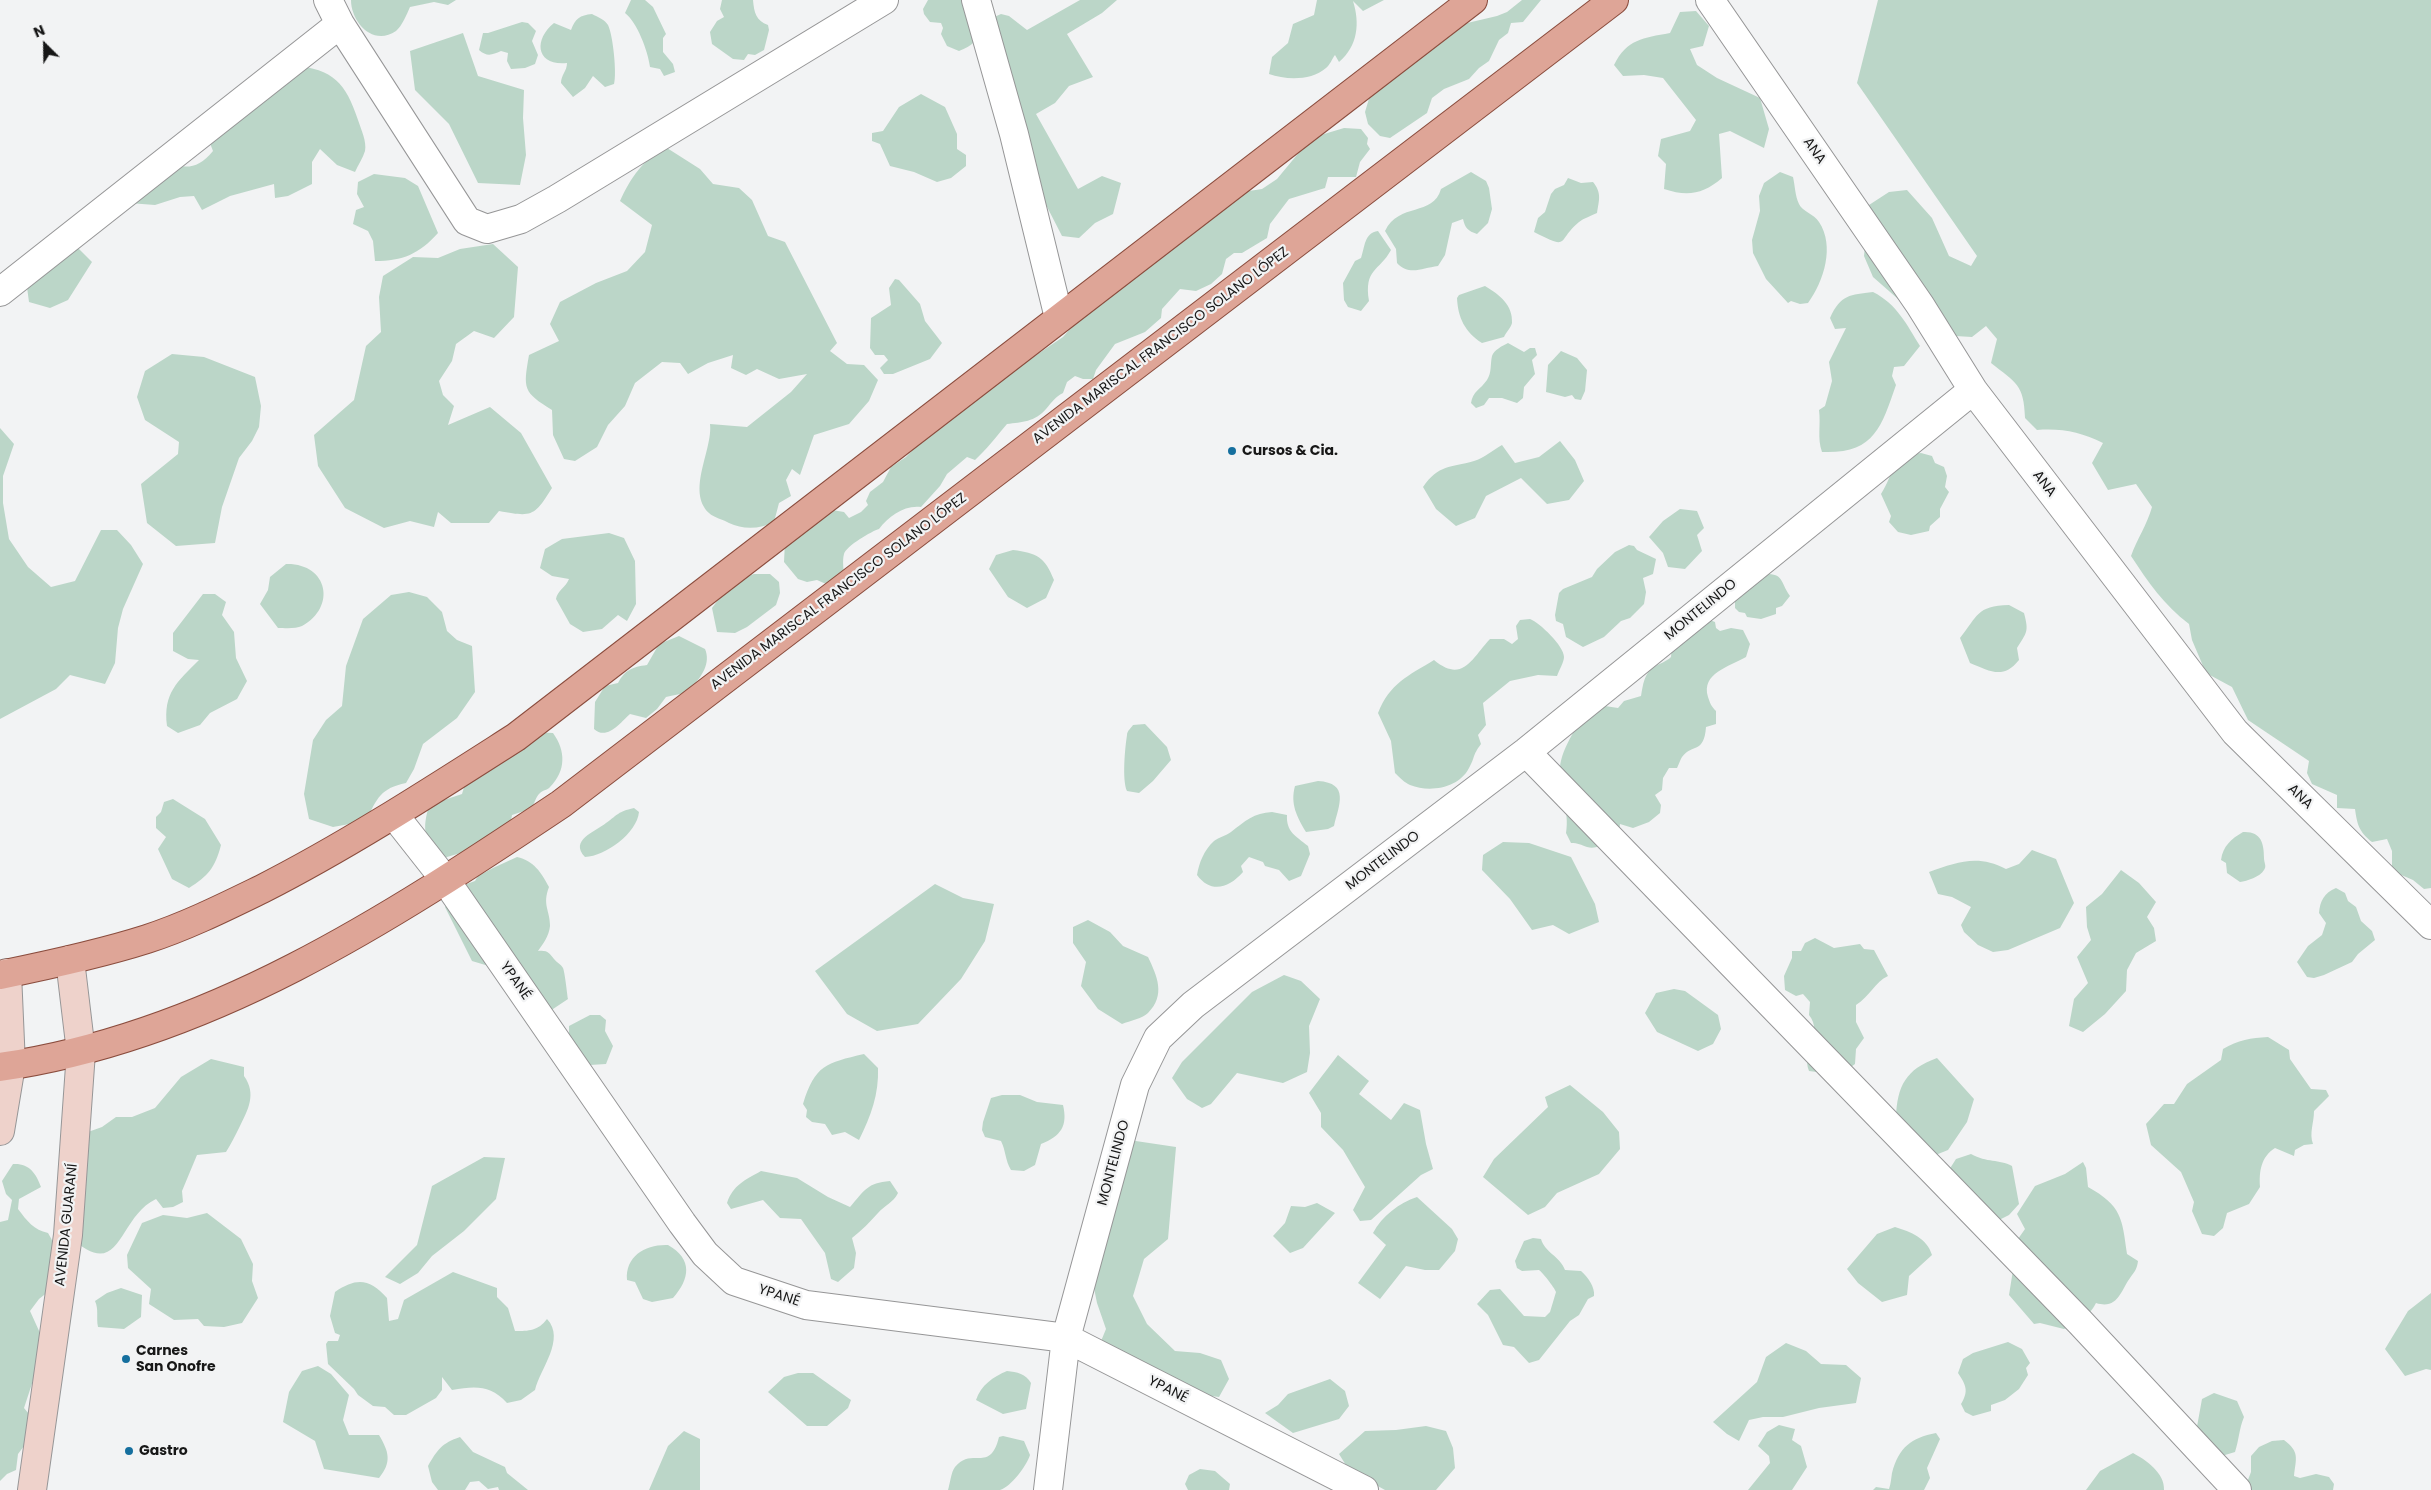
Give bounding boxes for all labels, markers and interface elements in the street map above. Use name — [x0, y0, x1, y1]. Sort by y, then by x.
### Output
north arrow — [20, 20, 70, 70]
text: N — [30, 20, 48, 42]
street label: ANA — [1799, 134, 1829, 168]
street label: AVENIDA MARISCAL FRANCISCO SOLANO LÓPEZ — [1030, 244, 1292, 448]
place label: Cursos & Cia. — [1242, 443, 1338, 459]
marker: Cursos & Cia. — [1226, 445, 1238, 457]
street label: ANA — [2029, 467, 2059, 501]
street label: AVENIDA MARISCAL FRANCISCO SOLANO LÓPEZ — [708, 490, 970, 694]
street label: MONTELINDO — [1662, 576, 1740, 644]
street label: ANA — [2284, 781, 2316, 813]
street label: MONTELINDO — [1343, 828, 1423, 894]
street label: YPANÉ — [496, 959, 534, 1003]
street label: MONTELINDO — [1095, 1118, 1133, 1208]
street label: AVENIDA GUARANÍ — [52, 1163, 82, 1287]
street label: YPANÉ — [756, 1281, 802, 1311]
place label: Carnes San Onofre — [136, 1343, 216, 1375]
marker: Carnes San Onofre — [120, 1353, 132, 1365]
street label: YPANÉ — [1145, 1373, 1191, 1407]
place label: Gastro — [139, 1443, 188, 1459]
marker: Gastro — [123, 1445, 135, 1457]

